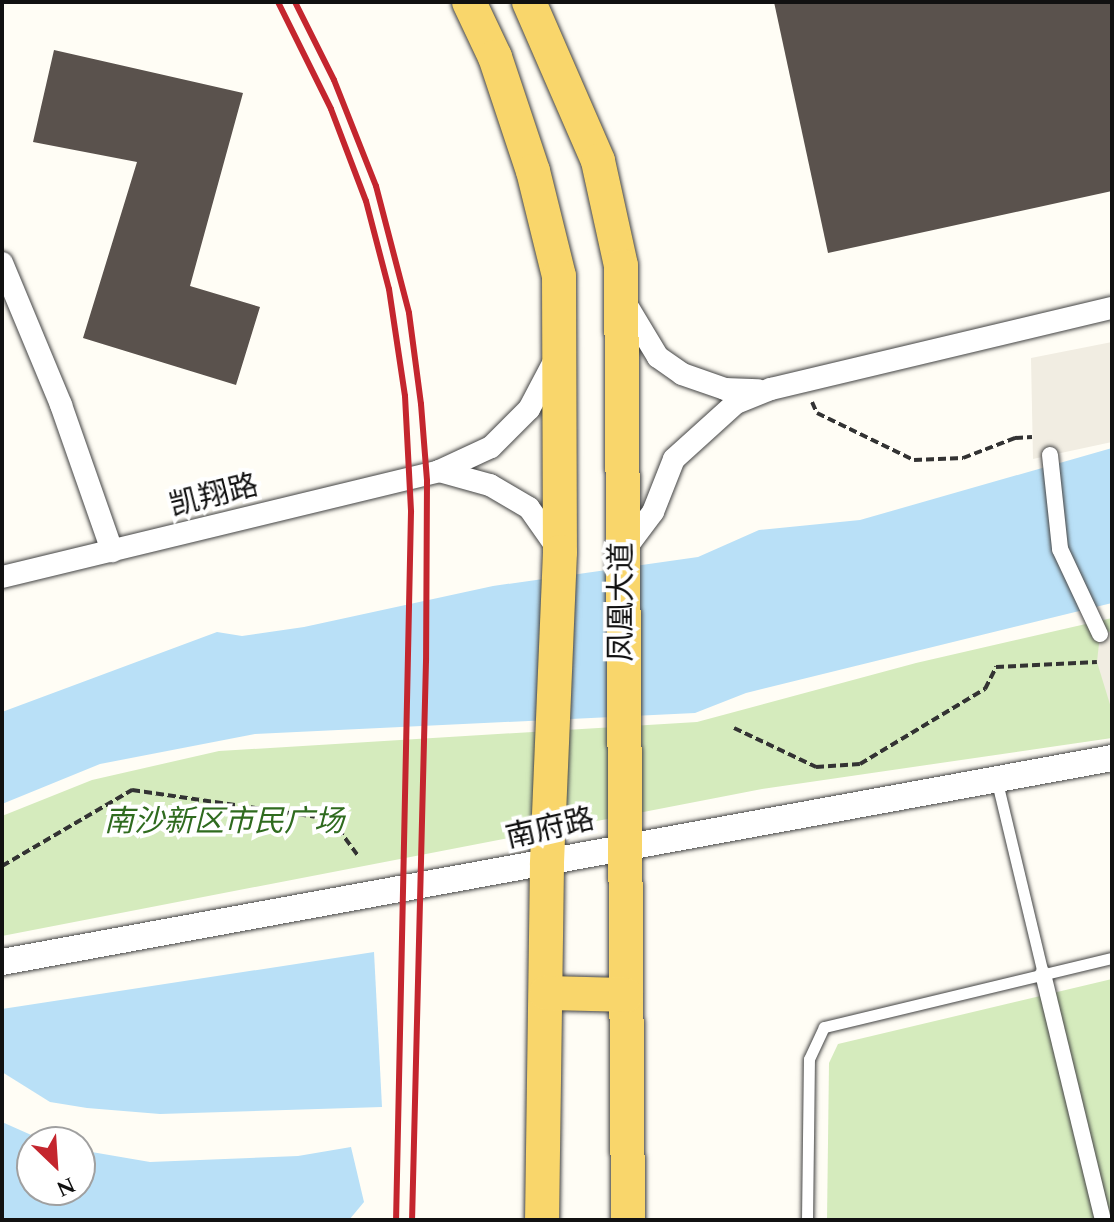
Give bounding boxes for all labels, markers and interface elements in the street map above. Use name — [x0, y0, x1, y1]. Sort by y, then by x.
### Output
street label: 凯翔路 — [166, 468, 262, 524]
street label: 凤凰大道 — [604, 542, 640, 662]
street label: 南府路 — [502, 801, 598, 857]
park label: 南沙新区市民广场 — [104, 804, 344, 840]
north arrow — [16, 1126, 96, 1206]
text: N — [50, 1168, 81, 1205]

